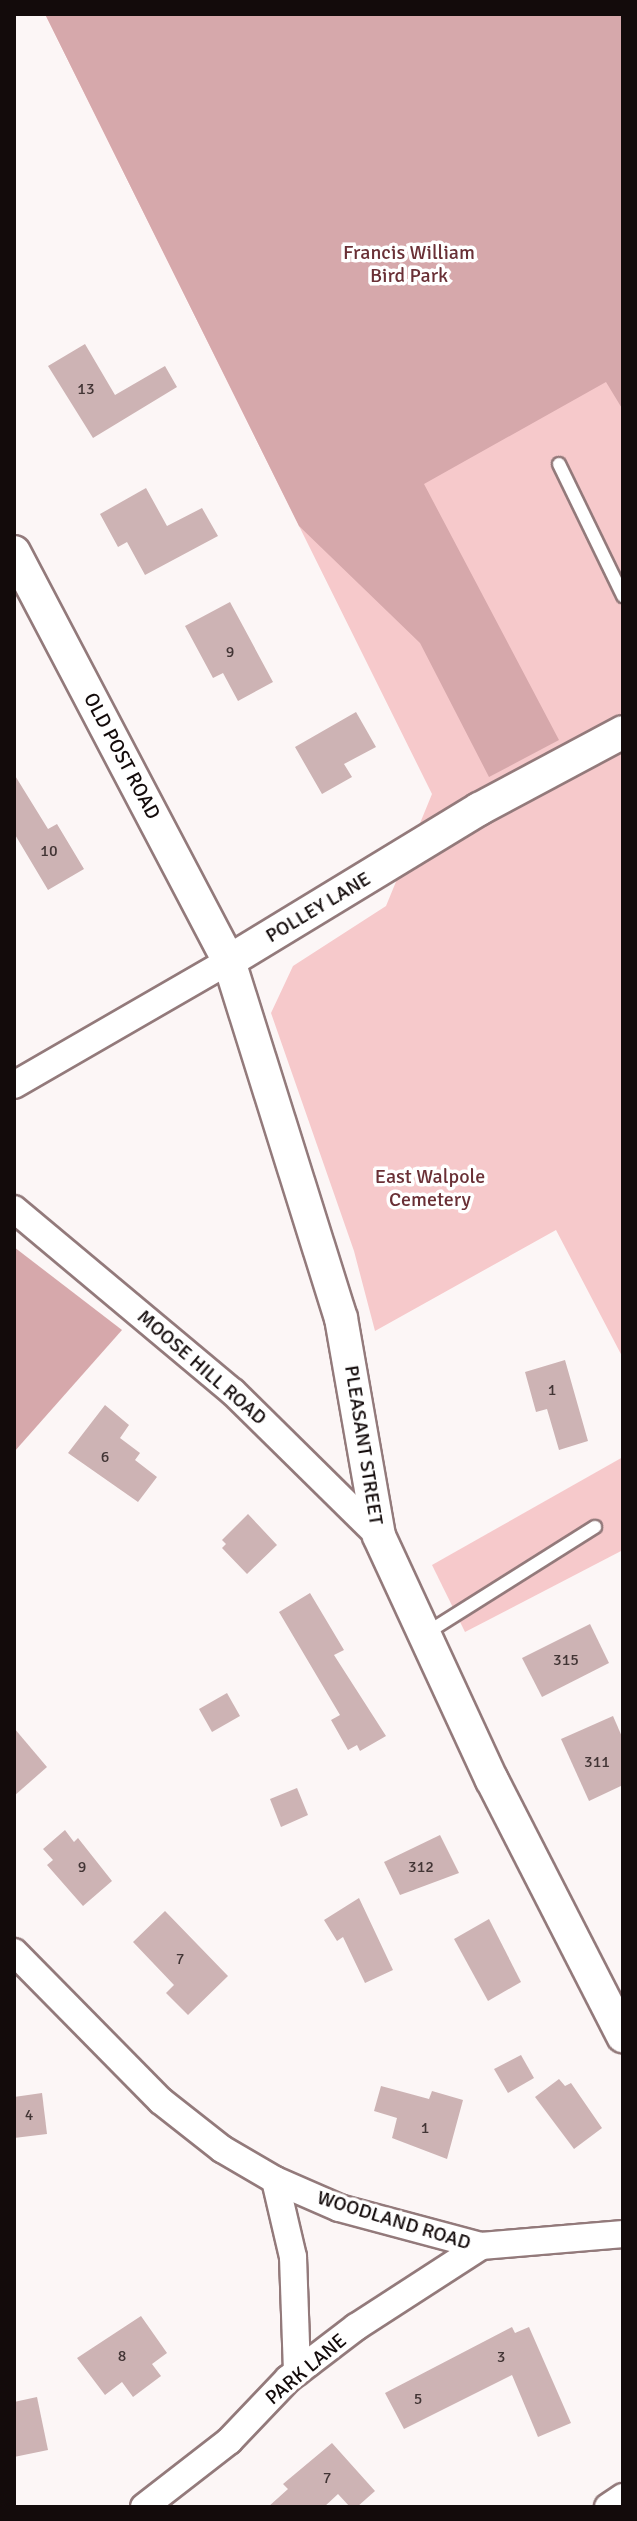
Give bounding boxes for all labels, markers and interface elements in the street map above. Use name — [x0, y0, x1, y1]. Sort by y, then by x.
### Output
park label: Francis William Bird Park — [343, 241, 475, 288]
house number: 13 — [77, 379, 95, 399]
house number: 9 — [226, 642, 234, 662]
street label: OLD POST ROAD — [79, 689, 165, 823]
house number: 10 — [40, 841, 58, 861]
street label: POLLEY LANE — [261, 866, 375, 948]
park label: East Walpole Cemetery — [375, 1165, 485, 1212]
street label: MOOSE HILL ROAD — [132, 1304, 272, 1430]
street label: PLEASANT STREET — [340, 1364, 388, 1526]
house number: 1 — [548, 1380, 556, 1400]
house number: 6 — [101, 1447, 109, 1467]
house number: 315 — [553, 1650, 579, 1670]
house number: 311 — [584, 1752, 610, 1772]
house number: 9 — [78, 1857, 86, 1877]
house number: 312 — [408, 1857, 434, 1877]
house number: 7 — [176, 1949, 184, 1969]
house number: 4 — [25, 2105, 33, 2125]
house number: 1 — [421, 2118, 429, 2138]
street label: WOODLAND ROAD — [314, 2185, 474, 2255]
street label: PARK LANE — [261, 2328, 351, 2410]
house number: 8 — [118, 2346, 126, 2366]
house number: 3 — [497, 2347, 505, 2367]
house number: 5 — [414, 2389, 422, 2409]
house number: 7 — [323, 2468, 331, 2488]

